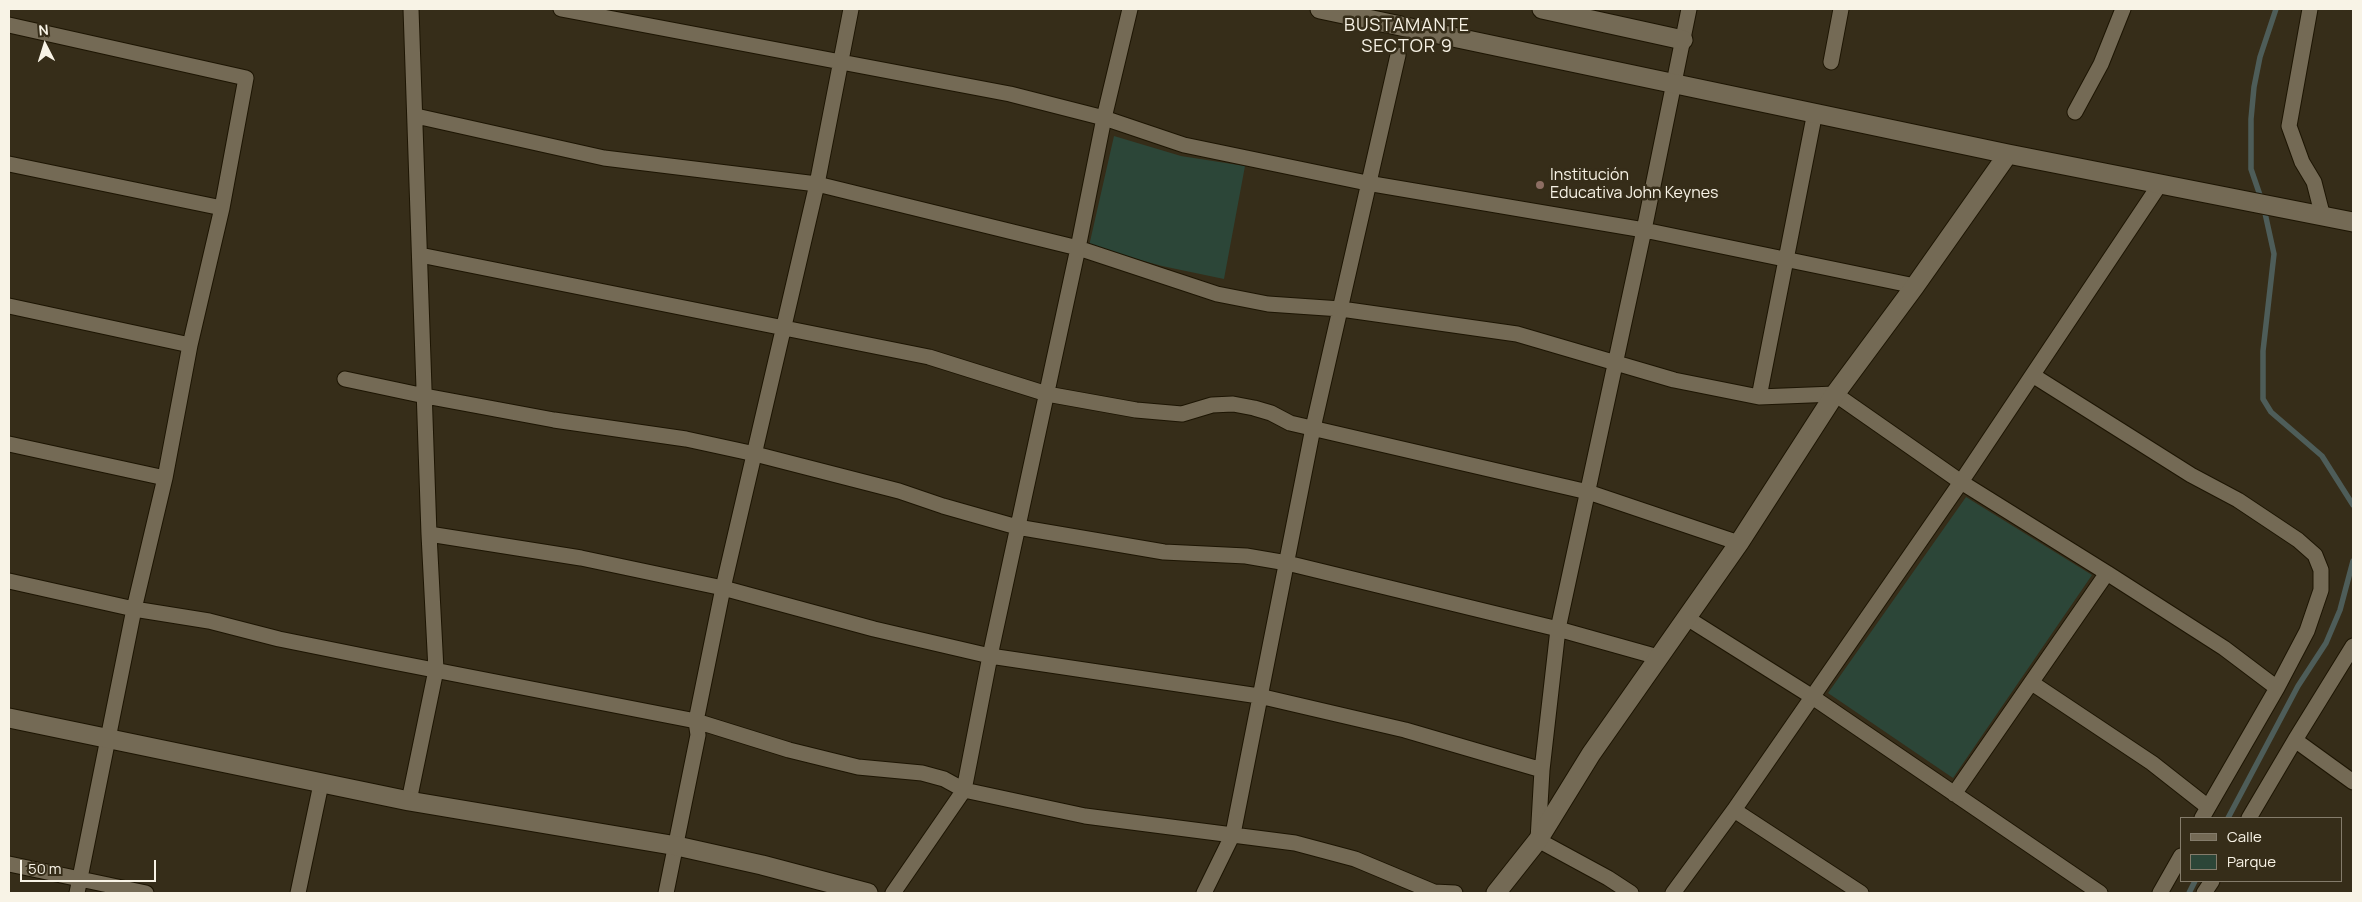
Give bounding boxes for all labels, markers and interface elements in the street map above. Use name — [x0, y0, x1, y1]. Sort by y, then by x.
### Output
district label: BUSTAMANTE SECTOR 9 — [1343, 15, 1471, 58]
north arrow — [20, 20, 70, 70]
text: N — [38, 20, 49, 39]
place label: Institución Educativa John Keynes — [1550, 166, 1718, 204]
marker: Institución Educativa John Keynes — [1534, 179, 1546, 191]
legend — [2180, 817, 2342, 882]
text: Calle — [2227, 826, 2262, 847]
scale bar — [22, 850, 159, 882]
text: Parque — [2227, 851, 2276, 872]
text: 50 m — [28, 858, 62, 879]

